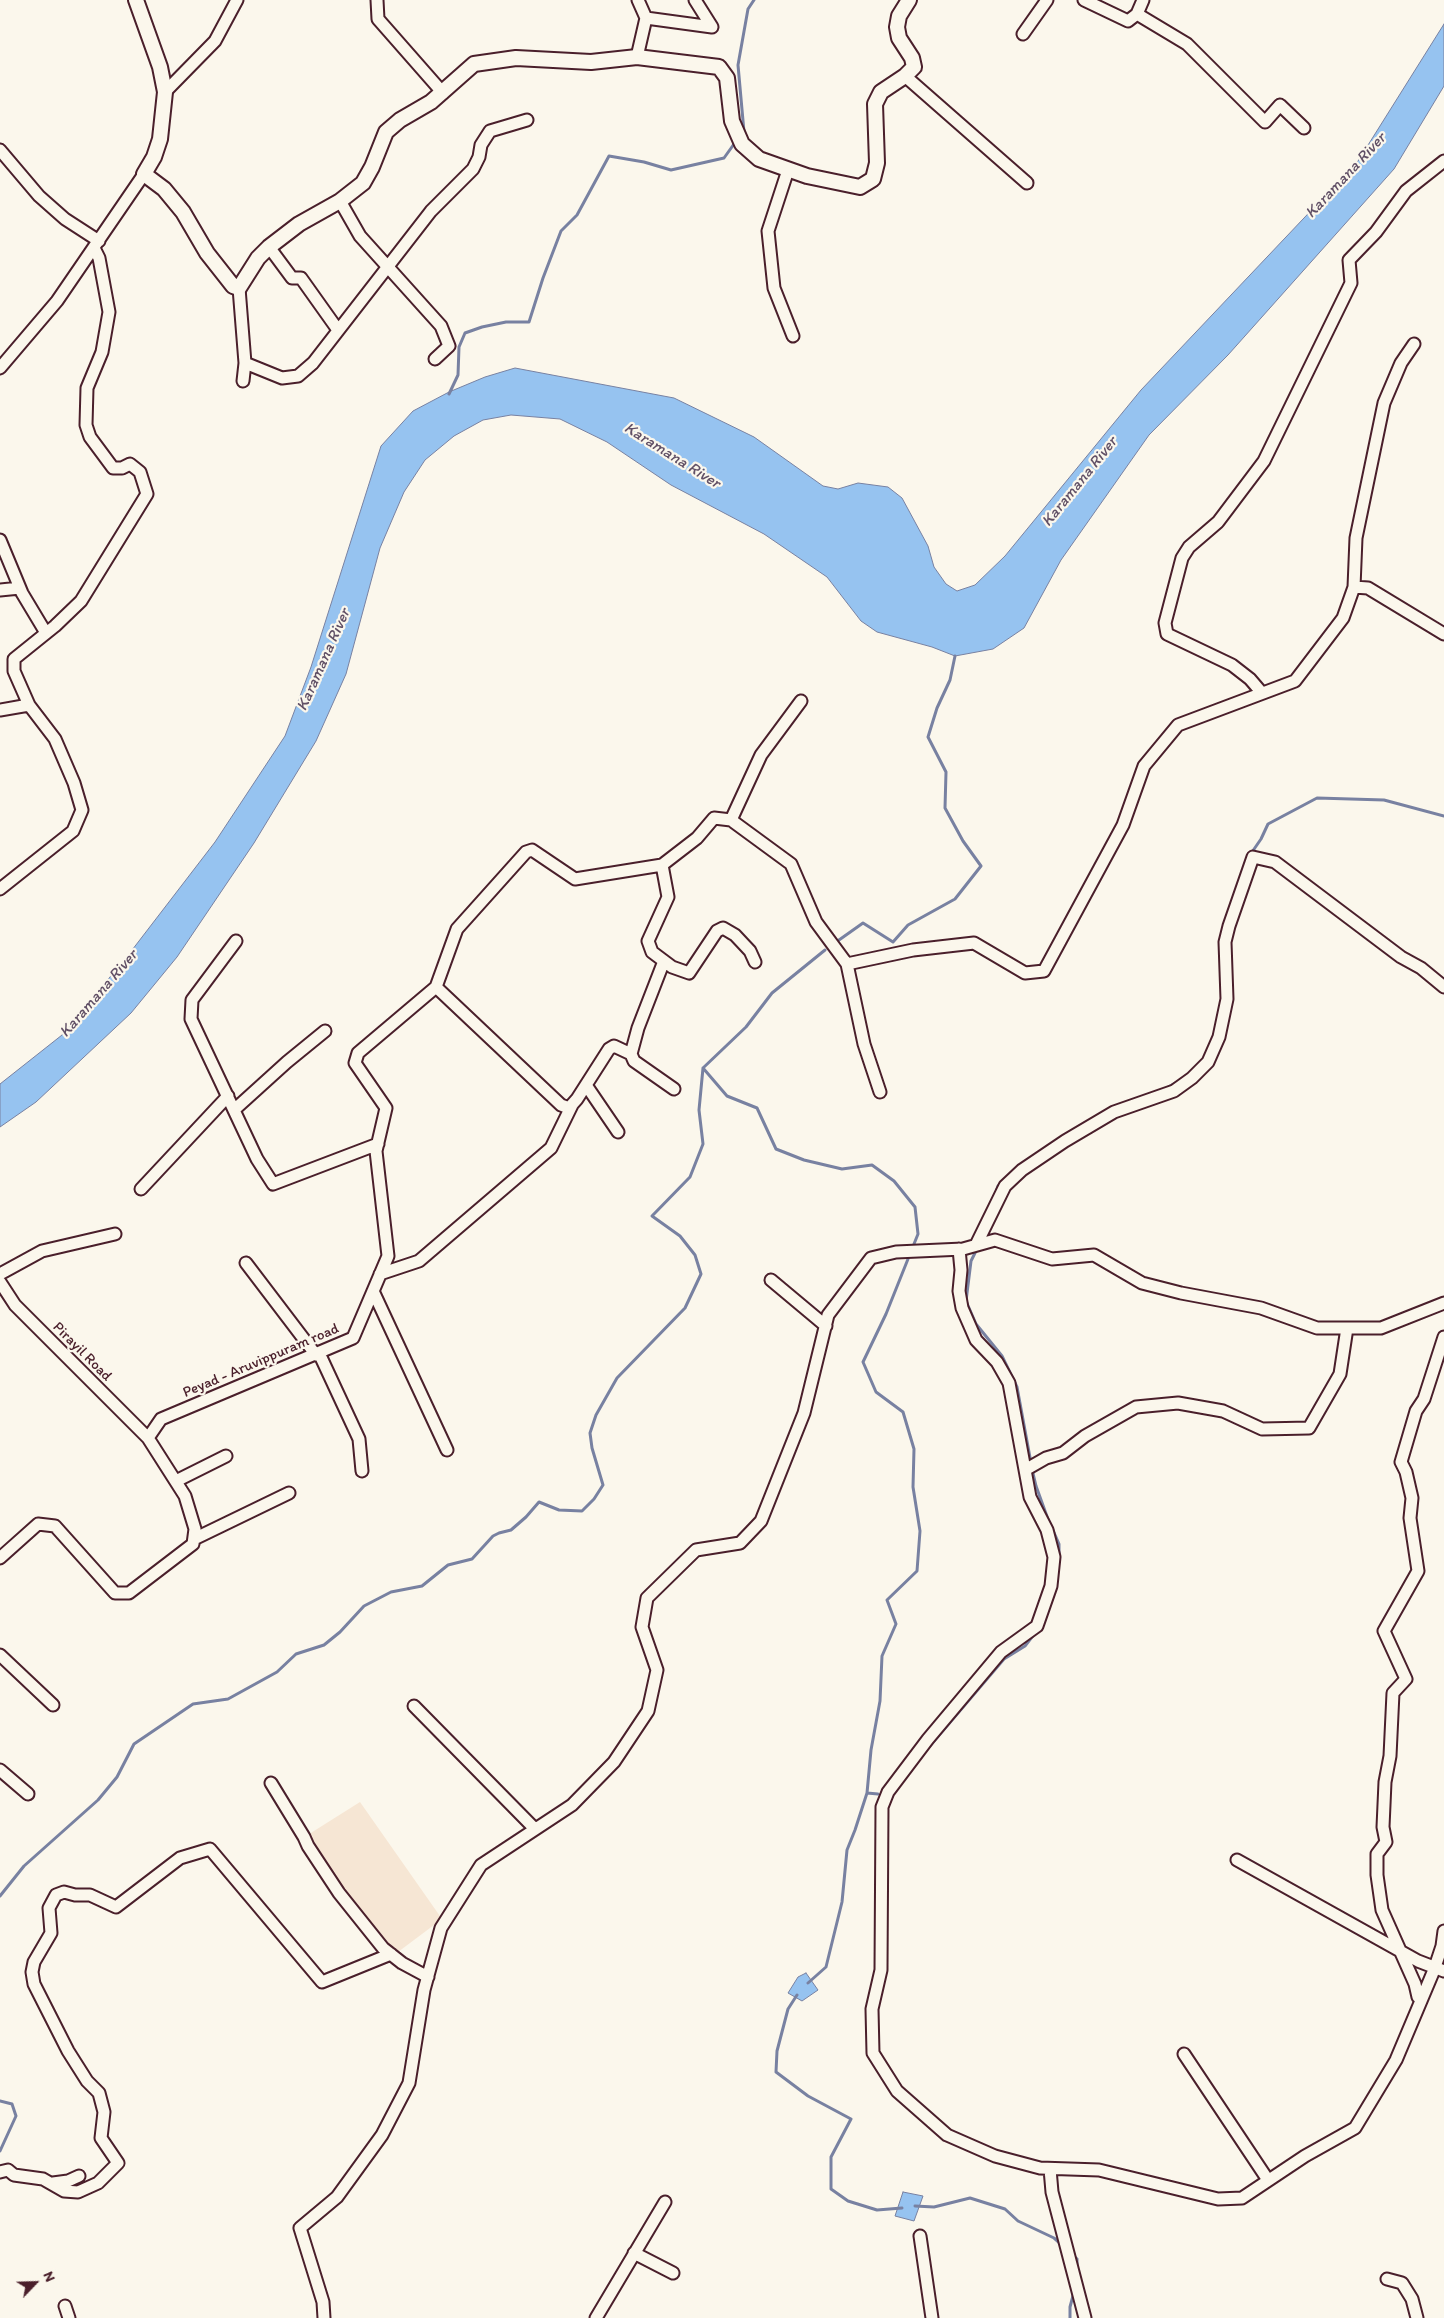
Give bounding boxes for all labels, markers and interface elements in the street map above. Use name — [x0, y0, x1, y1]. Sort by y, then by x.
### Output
water label: Karamana River — [1302, 129, 1390, 223]
water label: Karamana River — [620, 419, 724, 493]
water label: Karamana River — [1038, 433, 1122, 531]
water label: Karamana River — [293, 606, 355, 714]
water label: Karamana River — [56, 946, 142, 1042]
street label: Pirayil Road — [49, 1319, 115, 1385]
street label: Peyad - Aruvippuram road — [180, 1320, 342, 1402]
north arrow — [10, 2258, 60, 2308]
text: N — [39, 2269, 59, 2284]

